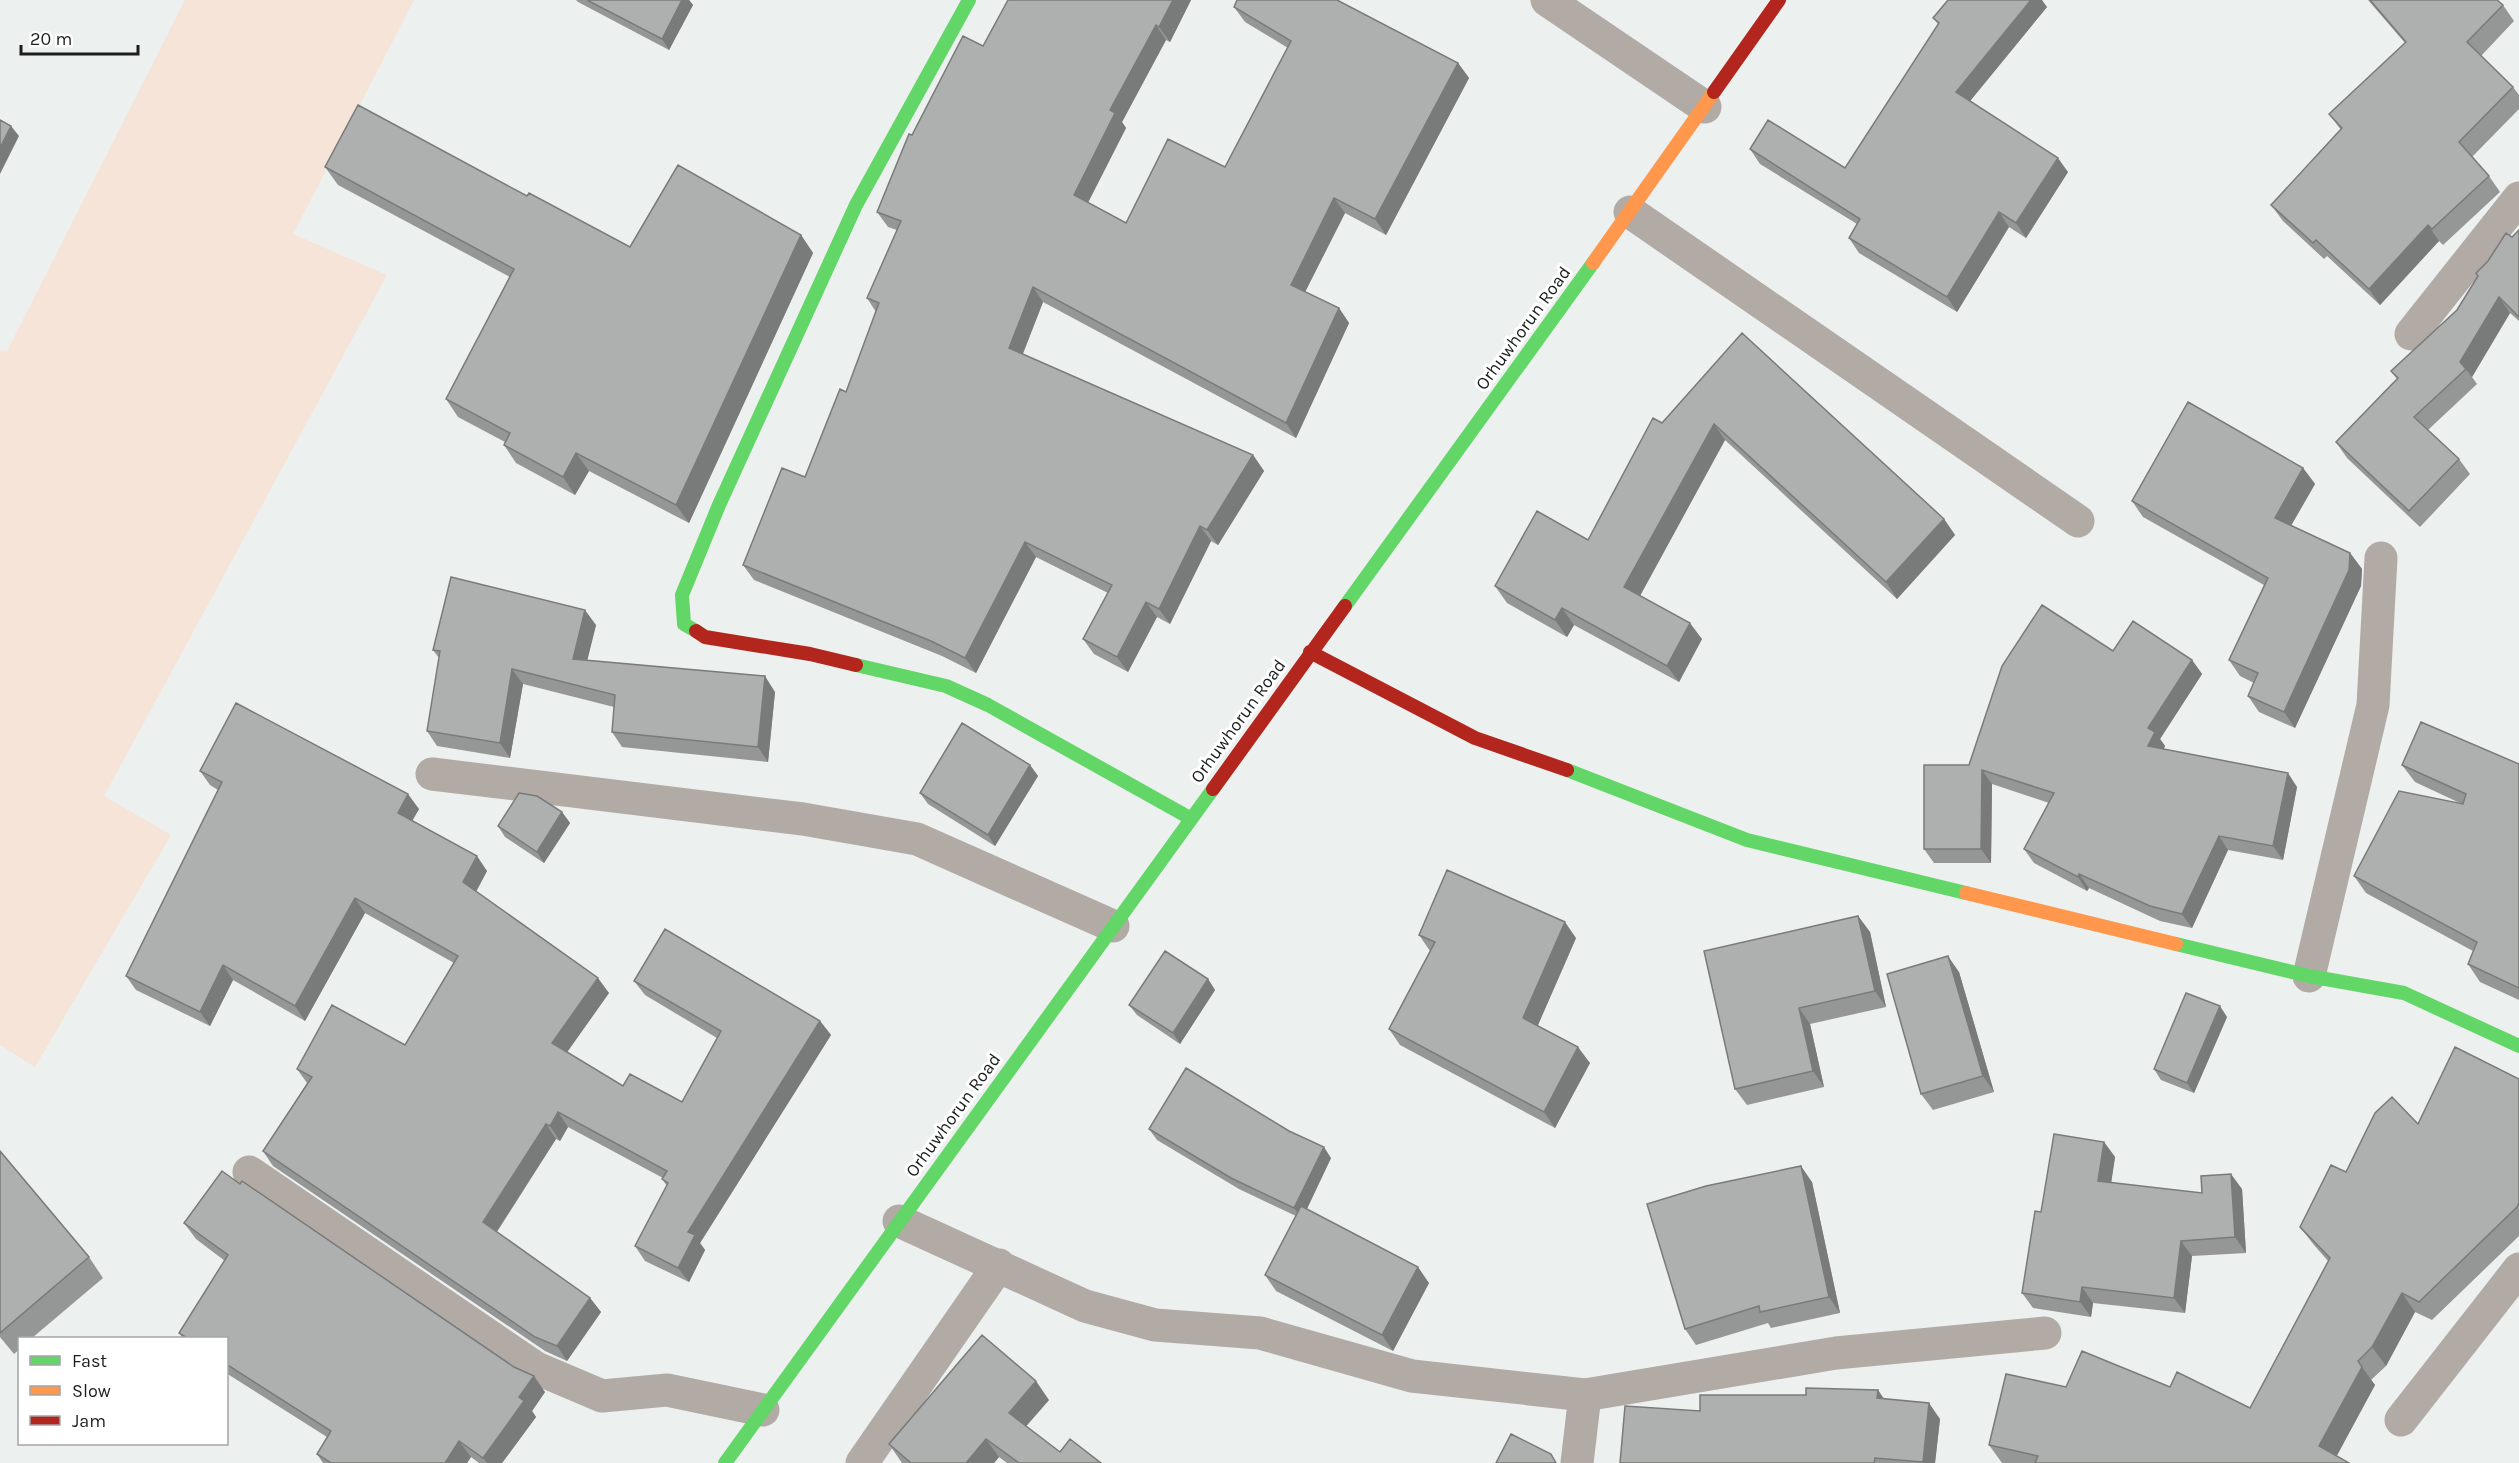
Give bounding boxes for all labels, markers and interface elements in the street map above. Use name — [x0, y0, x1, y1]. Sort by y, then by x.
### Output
scale bar — [21, 18, 138, 56]
text: 20 m — [30, 28, 72, 50]
street label: Orhuwhorun Road — [1471, 262, 1575, 394]
street label: Orhuwhorun Road — [1186, 655, 1290, 787]
street label: Orhuwhorun Road — [901, 1049, 1005, 1181]
legend — [18, 1337, 228, 1445]
text: Fast — [72, 1350, 107, 1372]
text: Slow — [72, 1380, 111, 1402]
text: Jam — [72, 1410, 106, 1432]

